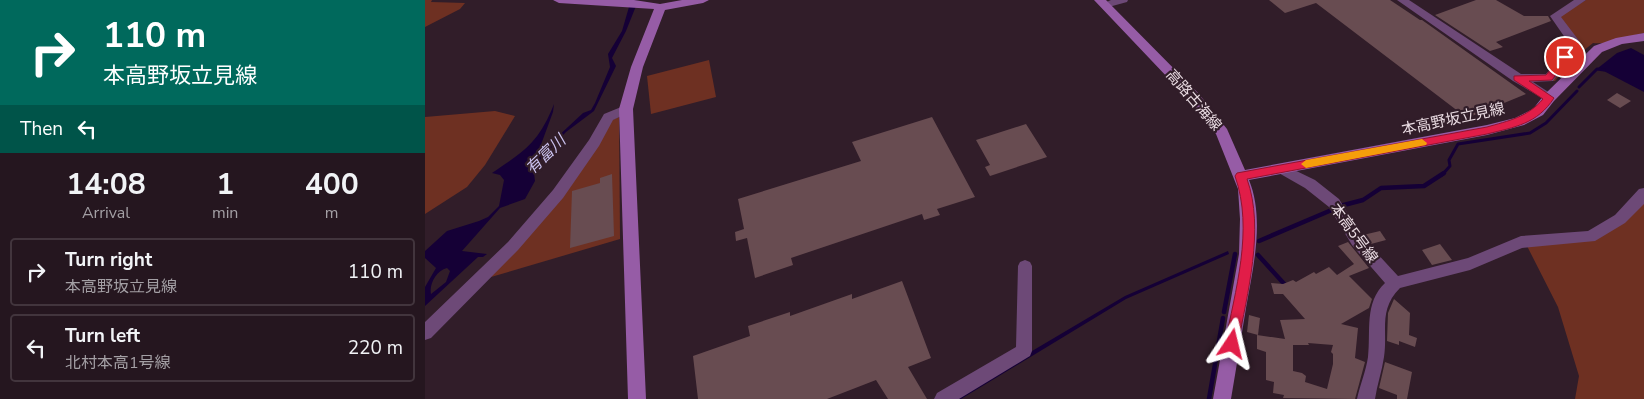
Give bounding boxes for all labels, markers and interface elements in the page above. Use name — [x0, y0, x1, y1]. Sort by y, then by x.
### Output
text: 110 m — [103, 12, 206, 59]
icon: right — [20, 20, 85, 85]
pin — [1544, 36, 1586, 78]
icon: arrive — [1551, 43, 1579, 71]
text: 本高野坂立見線 — [103, 61, 257, 91]
street label: 高路古海線 — [1162, 65, 1226, 135]
street label: 本高野坂立見線 — [1400, 98, 1506, 140]
icon: left — [73, 115, 101, 143]
text: Then — [20, 116, 63, 142]
water label: 有富川 — [521, 129, 572, 179]
text: 14:08 — [66, 164, 146, 205]
text: 1 — [216, 164, 234, 205]
text: 400 — [305, 164, 359, 205]
street label: 本高5号線 — [1326, 199, 1382, 267]
text: Arrival — [82, 202, 130, 224]
text: min — [212, 202, 238, 224]
text: m — [325, 202, 339, 224]
text: Turn right — [65, 247, 152, 273]
icon: right — [22, 258, 50, 286]
text: 110 m — [348, 259, 403, 285]
text: 本高野坂立見線 — [65, 276, 177, 298]
position arrow — [1205, 317, 1257, 369]
text: Turn left — [65, 323, 140, 349]
icon: left — [22, 334, 50, 362]
text: 220 m — [348, 335, 403, 361]
text: 北村本高1号線 — [65, 352, 171, 374]

